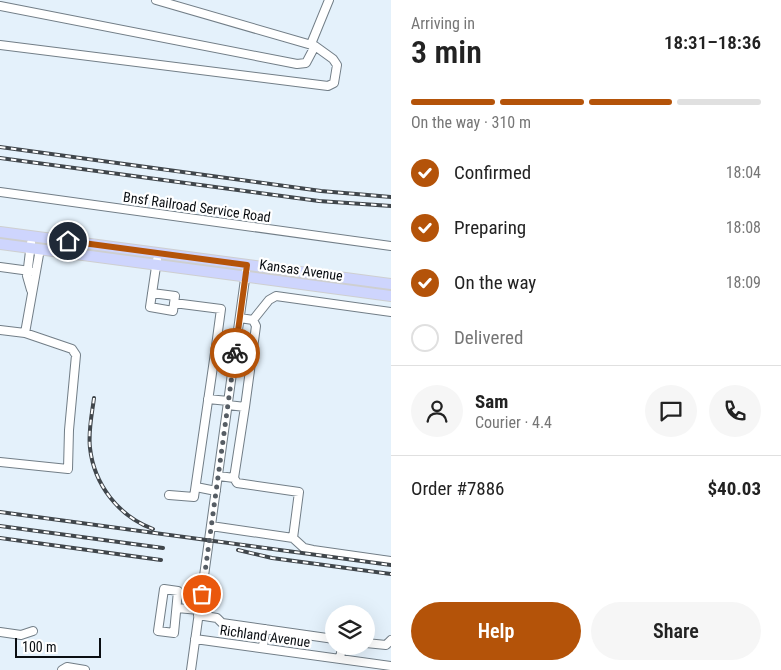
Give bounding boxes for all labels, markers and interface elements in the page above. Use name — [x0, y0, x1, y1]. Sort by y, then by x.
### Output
text: Arriving in — [411, 14, 475, 33]
text: 18:31–18:36 — [664, 31, 761, 54]
text: 3 min — [411, 33, 482, 71]
text: On the way · 310 m — [411, 113, 531, 132]
icon: check — [411, 159, 439, 187]
text: Confirmed — [454, 161, 531, 184]
text: 18:04 — [726, 163, 761, 182]
street label: Bnsf Railroad Service Road — [122, 189, 272, 225]
icon: check — [411, 214, 439, 242]
text: Preparing — [454, 216, 526, 239]
text: 18:08 — [726, 218, 761, 237]
pin — [47, 220, 89, 262]
icon: home — [54, 227, 82, 255]
street label: Kansas Avenue — [258, 256, 344, 284]
icon: check — [411, 269, 439, 297]
text: On the way — [454, 271, 536, 294]
text: 18:09 — [726, 273, 761, 292]
text: Delivered — [454, 326, 523, 349]
courier — [210, 328, 260, 378]
icon: bike — [221, 339, 249, 367]
button: person — [411, 385, 463, 437]
button: chat — [645, 385, 697, 437]
button: phone — [709, 385, 761, 437]
text: Sam — [475, 390, 508, 413]
text: Courier · 4.4 — [475, 413, 552, 432]
text: Order #7886 — [411, 477, 504, 500]
text: $40.03 — [707, 477, 761, 500]
pin — [181, 573, 223, 615]
icon: bag — [188, 580, 216, 608]
button: Help — [411, 602, 581, 660]
button: Share — [591, 602, 761, 660]
map controls — [325, 605, 375, 655]
button: layers — [325, 605, 375, 655]
street label: Richland Avenue — [219, 622, 312, 650]
scale bar — [15, 635, 101, 658]
text: 100 m — [22, 639, 57, 655]

